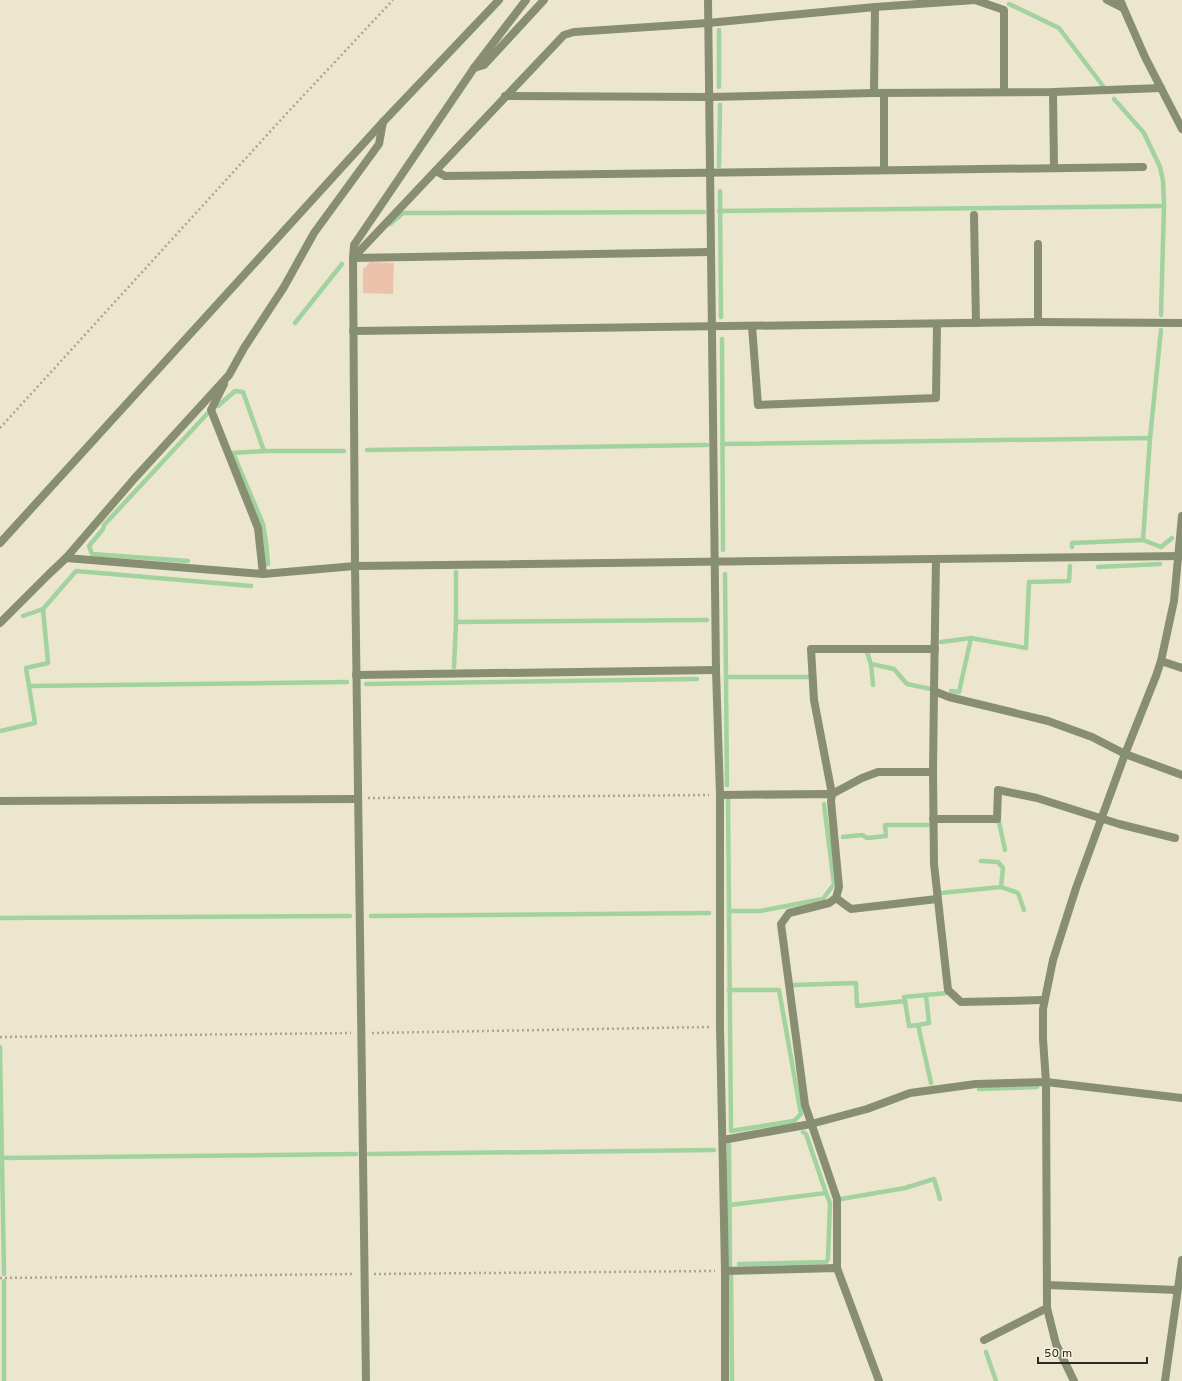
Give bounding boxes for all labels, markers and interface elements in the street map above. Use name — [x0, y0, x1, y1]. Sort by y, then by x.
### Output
scale bar — [1038, 1339, 1147, 1365]
text: 50 m — [1044, 1346, 1072, 1362]

